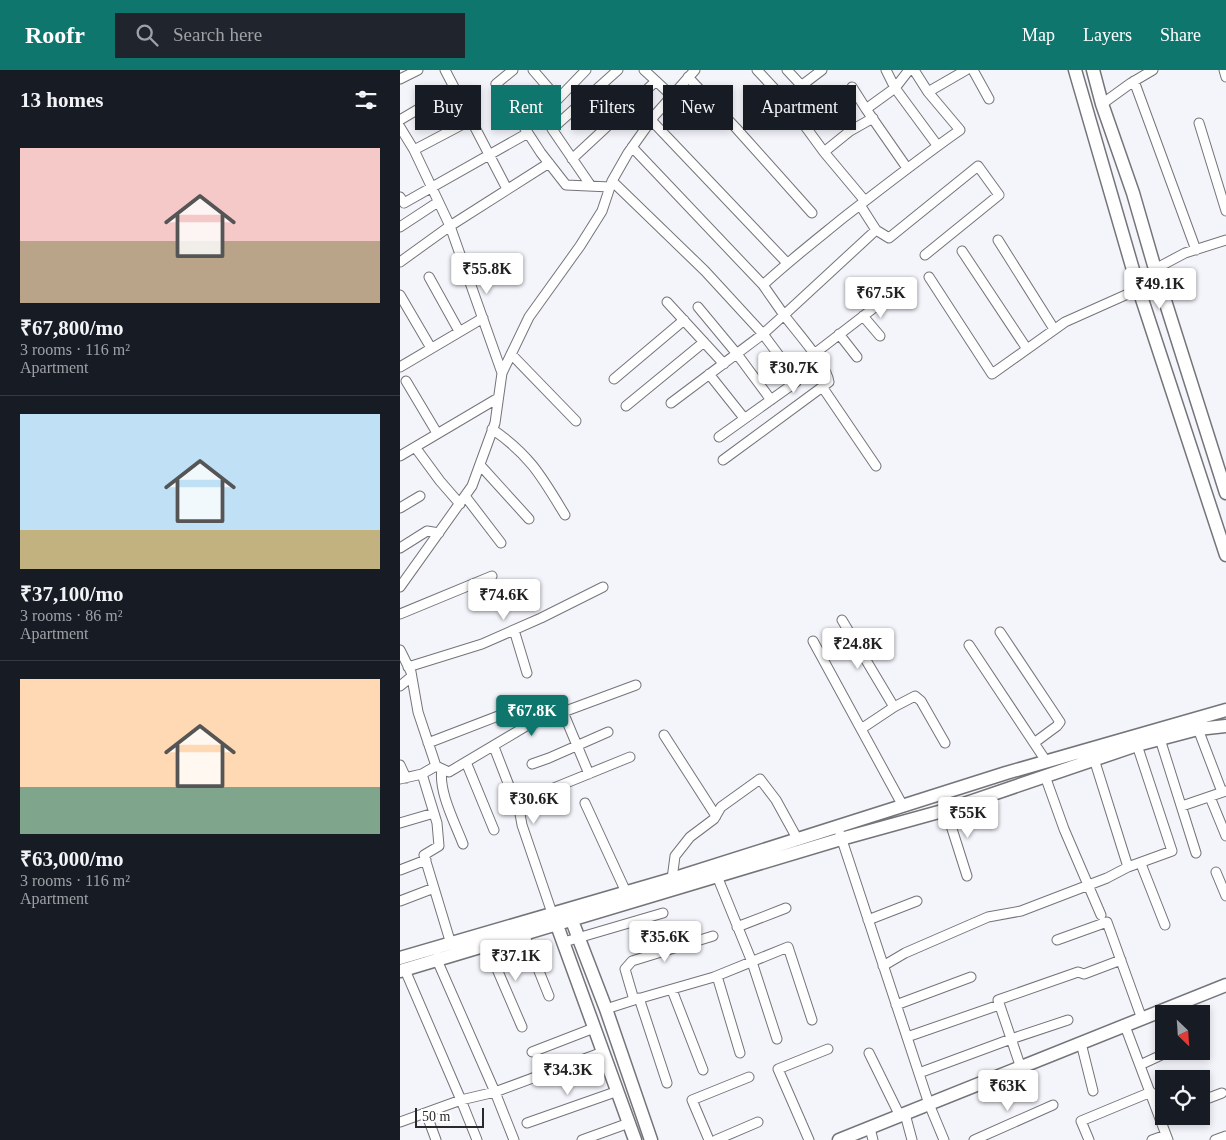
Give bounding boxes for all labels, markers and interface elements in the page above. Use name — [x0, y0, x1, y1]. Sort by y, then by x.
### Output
search box — [115, 13, 465, 58]
icon: search — [133, 21, 161, 49]
text: Roofr — [25, 22, 85, 48]
text: Search here — [173, 24, 262, 45]
text: Map — [1022, 25, 1055, 45]
text: Layers — [1083, 25, 1132, 45]
text: Share — [1160, 25, 1201, 45]
chip: Buy — [415, 85, 481, 130]
chip: Rent — [491, 85, 561, 130]
chip: Filters — [571, 85, 653, 130]
chip: New — [663, 85, 733, 130]
chip: Apartment — [743, 85, 856, 130]
icon: filters — [352, 86, 380, 114]
text: 13 homes — [20, 88, 103, 112]
icon: home — [155, 181, 245, 271]
pin: ₹55.8K — [446, 252, 528, 295]
text: ₹55.8K — [462, 260, 512, 277]
pin: ₹49.1K — [1119, 268, 1201, 310]
text: ₹49.1K — [1135, 275, 1185, 292]
pin: ₹67.5K — [840, 276, 922, 319]
text: ₹67.5K — [856, 284, 906, 301]
text: ₹67,800/mo — [20, 316, 124, 340]
text: 3 rooms · 116 m² — [20, 341, 130, 358]
pin: ₹30.7K — [753, 352, 835, 394]
text: Apartment — [20, 359, 88, 376]
text: ₹30.7K — [769, 359, 819, 376]
icon: home — [155, 446, 245, 536]
pin: ₹74.6K — [463, 578, 545, 621]
text: ₹37,100/mo — [20, 582, 124, 606]
text: ₹74.6K — [479, 586, 529, 603]
text: 3 rooms · 86 m² — [20, 607, 123, 624]
text: Apartment — [20, 625, 88, 642]
pin: ₹24.8K — [817, 628, 899, 670]
text: ₹24.8K — [833, 635, 883, 652]
pin: ₹67.8K — [491, 694, 573, 737]
text: ₹67.8K — [507, 702, 557, 719]
icon: home — [155, 711, 245, 801]
pin: ₹30.6K — [493, 782, 575, 825]
text: ₹30.6K — [509, 790, 559, 807]
pin: ₹55K — [938, 796, 998, 839]
text: ₹55K — [949, 804, 987, 821]
text: ₹63,000/mo — [20, 847, 124, 871]
text: 3 rooms · 116 m² — [20, 872, 130, 889]
text: Apartment — [20, 890, 88, 907]
pin: ₹35.6K — [624, 920, 706, 963]
text: ₹35.6K — [640, 928, 690, 945]
pin: ₹37.1K — [475, 940, 557, 982]
text: ₹37.1K — [491, 947, 541, 964]
north arrow — [1155, 1005, 1210, 1060]
map controls — [1155, 1005, 1210, 1125]
pin: ₹34.3K — [527, 1054, 609, 1096]
text: ₹34.3K — [543, 1061, 593, 1078]
pin: ₹63K — [978, 1070, 1038, 1112]
button: locate — [1155, 1070, 1210, 1125]
text: ₹63K — [989, 1077, 1027, 1094]
scale bar — [415, 1105, 484, 1128]
text: 50 m — [422, 1109, 450, 1124]

